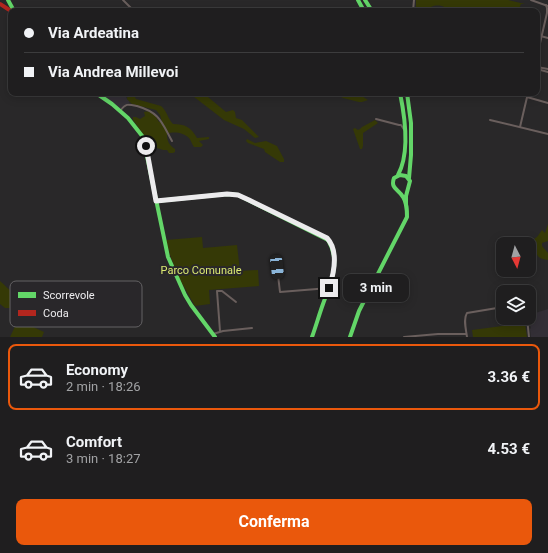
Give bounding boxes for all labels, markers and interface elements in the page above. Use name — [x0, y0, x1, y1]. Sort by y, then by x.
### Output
text: Via Ardeatina — [48, 24, 139, 42]
text: Via Andrea Millevoi — [48, 63, 178, 81]
route start — [137, 137, 155, 155]
north arrow — [496, 237, 536, 277]
map controls — [496, 237, 536, 325]
car — [270, 254, 284, 280]
park label: Parco Comunale — [161, 264, 242, 277]
callout: 3 min — [343, 274, 409, 302]
route end — [320, 279, 338, 297]
text: 3 min — [360, 280, 392, 295]
legend — [10, 281, 142, 327]
button: layers — [496, 285, 536, 325]
text: Scorrevole — [43, 289, 95, 302]
text: Coda — [43, 307, 69, 320]
icon: car — [18, 359, 54, 395]
text: Economy — [66, 361, 128, 379]
text: 3.36 € — [487, 368, 530, 386]
text: 2 min · 18:26 — [66, 379, 141, 394]
icon: car — [18, 431, 54, 467]
text: Comfort — [66, 433, 122, 451]
text: 4.53 € — [487, 440, 530, 458]
text: 3 min · 18:27 — [66, 451, 141, 466]
button: Conferma — [16, 499, 532, 545]

